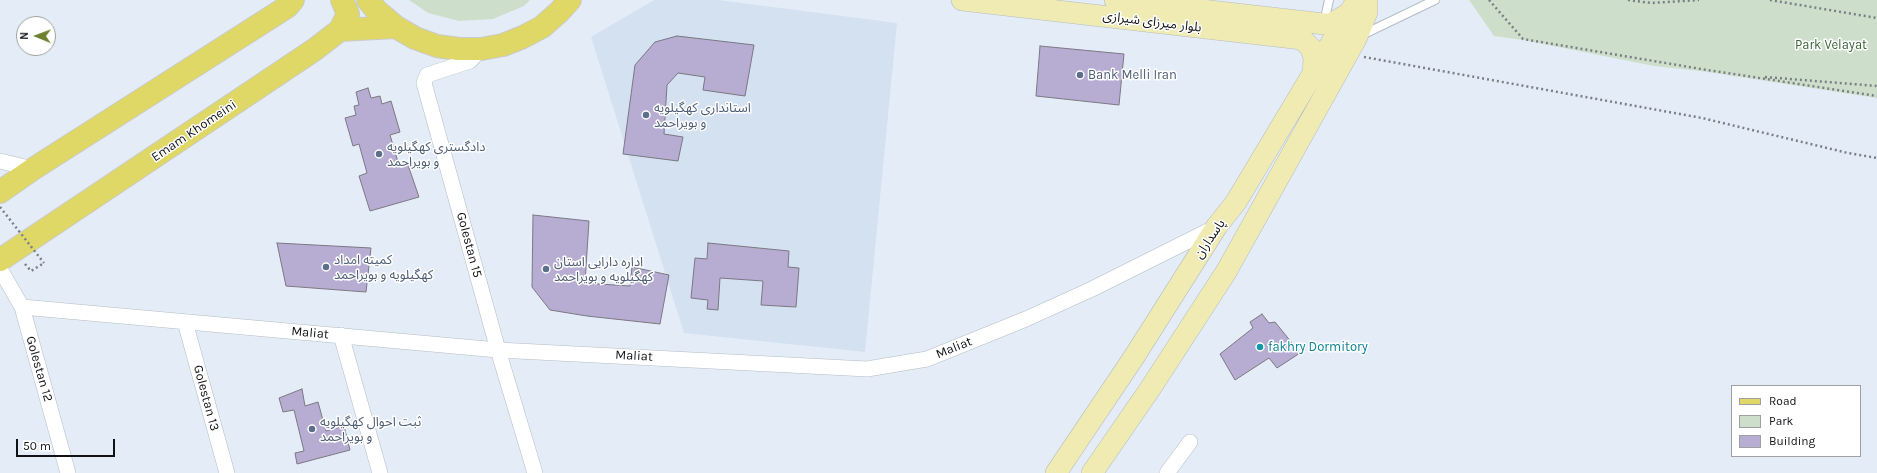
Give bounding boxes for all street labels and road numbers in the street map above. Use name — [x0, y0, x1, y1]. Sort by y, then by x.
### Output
street label: بلوار میرزای شیرازی — [1102, 8, 1202, 36]
street label: Emam Khomeini — [149, 97, 239, 165]
street label: Golestan 15 — [453, 211, 485, 279]
street label: پاسداران — [1191, 216, 1229, 262]
street label: Maliat — [291, 324, 329, 342]
street label: Golestan 12 — [22, 334, 56, 404]
street label: Maliat — [934, 334, 974, 362]
street label: Maliat — [615, 347, 653, 365]
street label: Golestan 13 — [190, 363, 222, 433]

